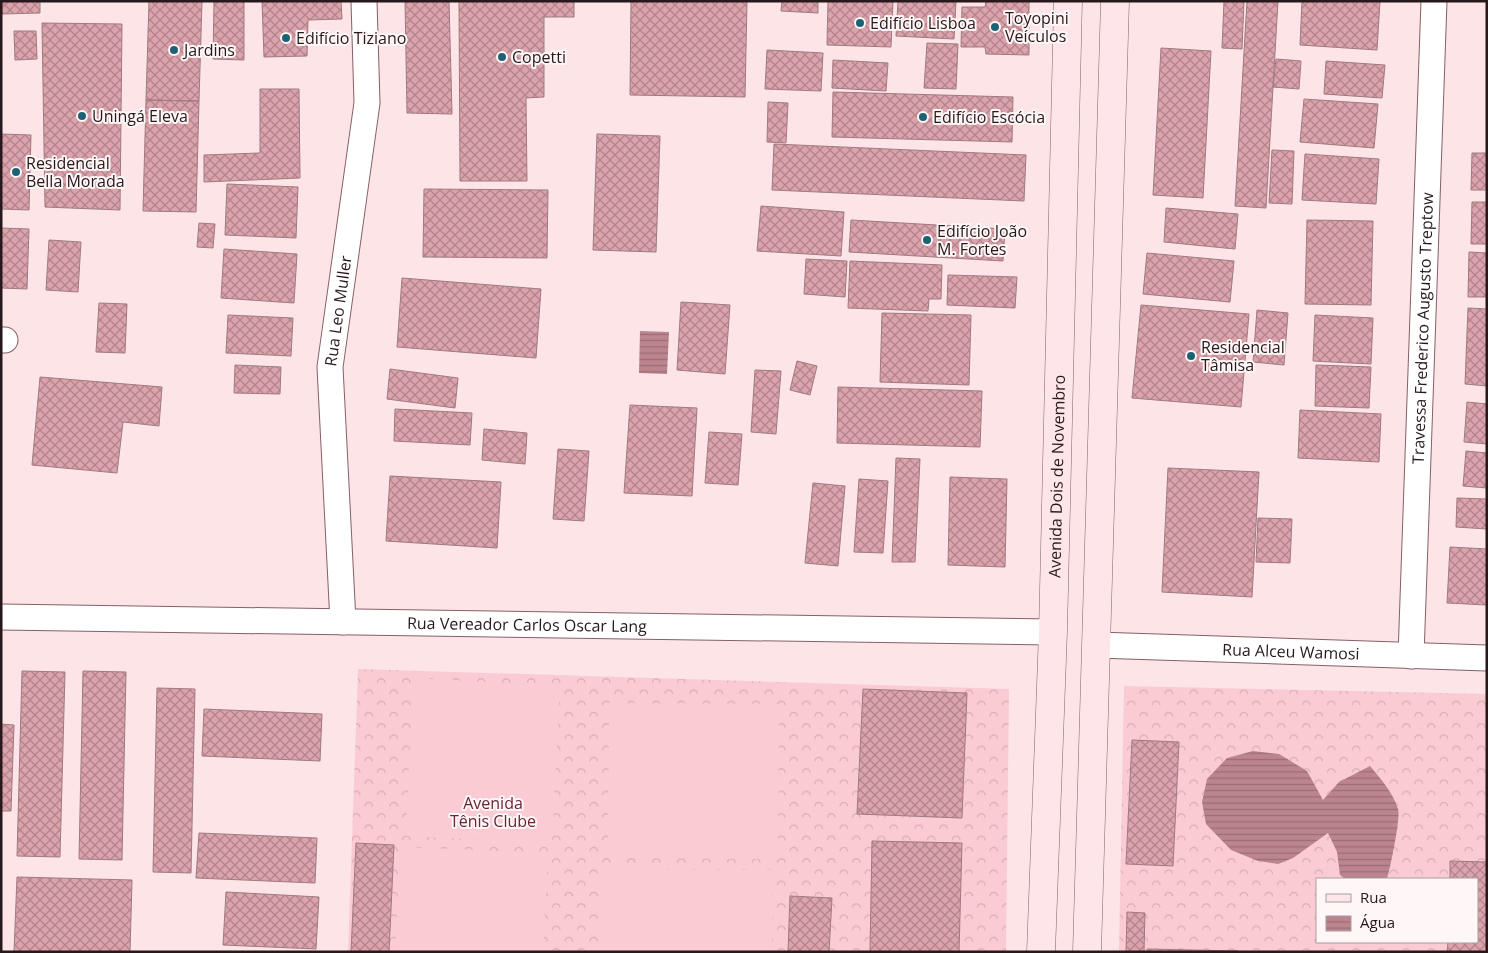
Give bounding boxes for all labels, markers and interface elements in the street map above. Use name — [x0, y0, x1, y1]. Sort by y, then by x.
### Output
place label: Toyopini Veículos — [1005, 7, 1069, 47]
place label: Edifício Lisboa — [870, 12, 976, 34]
marker: Edifício Lisboa — [854, 17, 866, 29]
marker: Toyopini Veículos — [989, 21, 1001, 33]
place label: Edifício Tiziano — [296, 27, 406, 49]
marker: Edifício Tiziano — [280, 32, 292, 44]
place label: Jardins — [182, 39, 235, 61]
marker: Jardins — [168, 44, 180, 56]
place label: Copetti — [512, 46, 566, 68]
marker: Copetti — [496, 51, 508, 63]
place label: Uningá Eleva — [92, 105, 188, 127]
place label: Edifício Escócia — [933, 106, 1045, 128]
marker: Uningá Eleva — [76, 110, 88, 122]
marker: Edifício Escócia — [917, 111, 929, 123]
place label: Residencial Bella Morada — [26, 152, 125, 192]
marker: Residencial Bella Morada — [10, 166, 22, 178]
street label: Travessa Frederico Augusto Treptow — [1407, 192, 1438, 464]
place label: Edifício João M. Fortes — [937, 220, 1027, 260]
marker: Edifício João M. Fortes — [921, 234, 933, 246]
street label: Rua Leo Muller — [319, 254, 357, 368]
place label: Residencial Tâmisa — [1201, 336, 1285, 376]
marker: Residencial Tâmisa — [1185, 350, 1197, 362]
street label: Avenida Dois de Novembro — [1043, 374, 1070, 578]
street label: Rua Vereador Carlos Oscar Lang — [407, 612, 647, 637]
street label: Rua Alceu Wamosi — [1222, 638, 1360, 665]
park label: Avenida Tênis Clube — [450, 792, 536, 832]
legend — [1316, 878, 1478, 943]
text: Rua — [1360, 887, 1387, 907]
text: Água — [1360, 912, 1395, 932]

